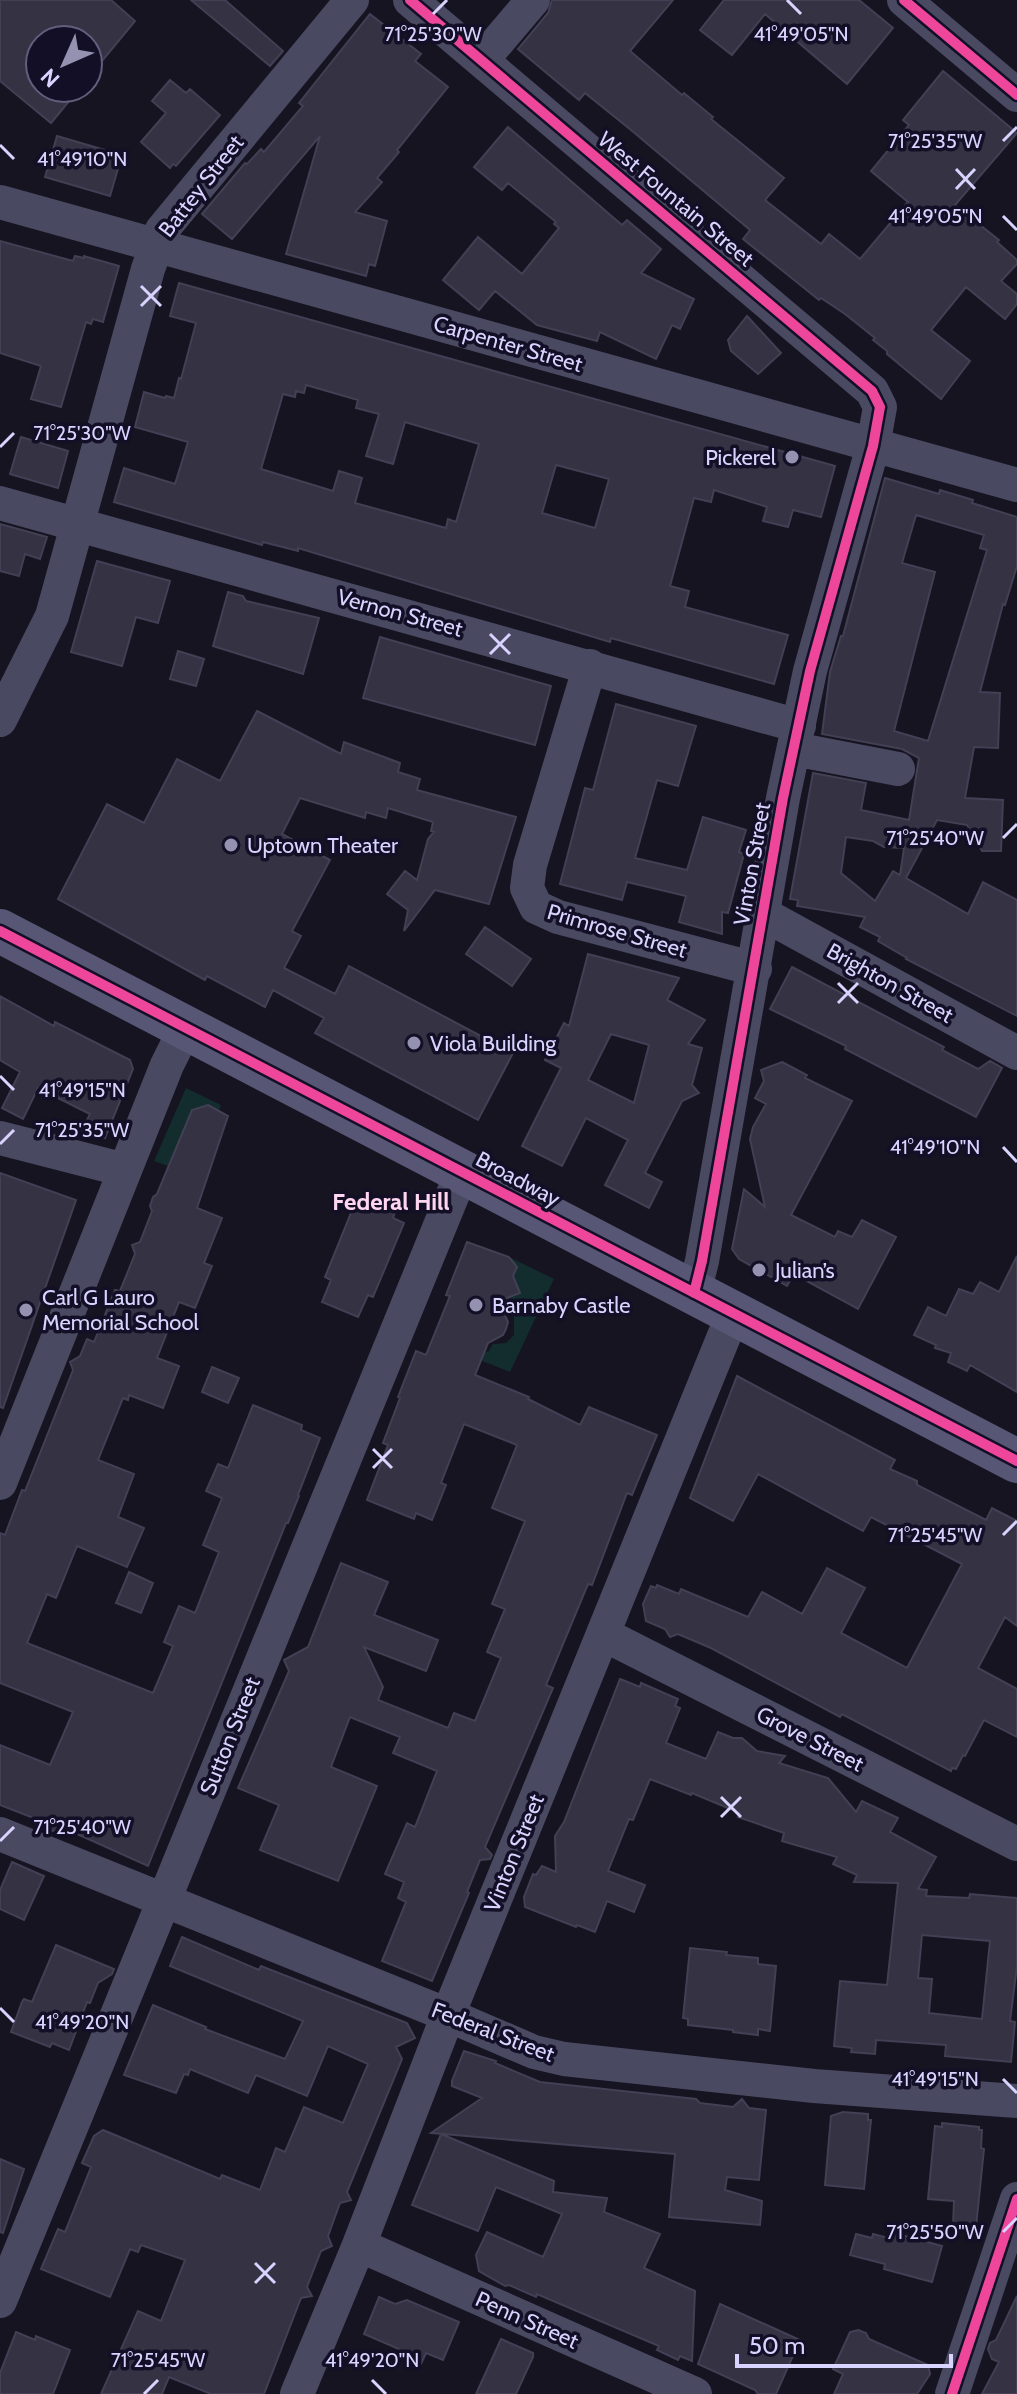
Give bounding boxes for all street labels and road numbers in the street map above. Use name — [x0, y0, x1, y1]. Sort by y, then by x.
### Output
street label: West Fountain Street — [592, 126, 760, 273]
street label: Battey Street — [153, 129, 250, 242]
street label: Carpenter Street — [430, 310, 586, 378]
street label: Vernon Street — [334, 583, 466, 643]
street label: Vinton Street — [728, 800, 776, 928]
street label: Primrose Street — [544, 898, 690, 964]
street label: Brighton Street — [822, 937, 959, 1029]
street label: Broadway — [471, 1146, 565, 1212]
street label: Sutton Street — [194, 1673, 266, 1799]
street label: Grove Street — [752, 1701, 869, 1778]
street label: Vinton Street — [478, 1790, 550, 1916]
street label: Federal Street — [428, 1996, 559, 2068]
street label: Penn Street — [471, 2285, 583, 2355]

